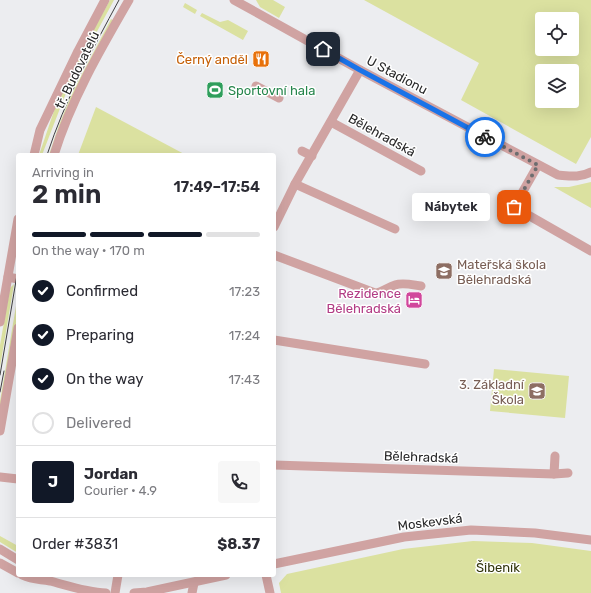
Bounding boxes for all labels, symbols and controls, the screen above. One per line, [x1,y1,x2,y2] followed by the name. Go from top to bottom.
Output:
[535,12,579,108] map controls
[535,12,579,56] button: locate
[52,29,102,111] street label: tř. Budovatelů
[306,32,340,66] pin
[312,38,334,60] icon: home
[251,49,271,69] restaurant icon: Černý anděl
[176,52,248,67] place label: Černý anděl
[364,53,430,97] street label: U Stadionu
[535,64,579,108] button: layers
[205,80,225,100] sports icon: Sportovní hala
[228,83,315,98] place label: Sportovní hala
[346,110,418,160] street label: Bělehradská
[465,117,505,157] courier
[474,126,496,148] icon: bike
[32,165,94,180] text: Arriving in
[174,178,260,196] text: 17:49–17:54
[32,179,101,210] text: 2 min
[497,190,531,224] pin
[412,193,490,221] callout: Nábytek
[503,196,525,218] icon: bag
[424,199,478,214] text: Nábytek
[32,243,145,258] text: On the way · 170 m
[457,257,546,287] place label: Mateřská škola Bělehradská
[434,261,454,281] school or university icon: Mateřská škola Bělehradská
[32,280,54,302] icon: check
[66,282,138,300] text: Confirmed
[229,284,260,299] text: 17:23
[327,286,401,316] place label: Rezidence Bělehradská
[404,290,424,310] hotel icon: Rezidence Bělehradská
[32,324,54,346] icon: check
[66,326,134,344] text: Preparing
[229,328,260,343] text: 17:24
[32,368,54,390] icon: check
[66,370,144,388] text: On the way
[229,372,260,387] text: 17:43
[459,377,525,407] place label: 3. Základní Škola
[527,381,547,401] school or university icon: 3. Základní Škola
[66,414,131,432] text: Delivered
[384,448,458,466] street label: Bělehradská
[218,461,260,503] button: phone
[84,465,138,483] text: Jordan
[48,473,58,491] text: J
[84,483,157,498] text: Courier · 4.9
[397,511,463,533] street label: Moskevská
[32,535,118,553] text: Order #3831
[217,535,260,553] text: $8.37
[476,560,520,575] park label: Šibeník

